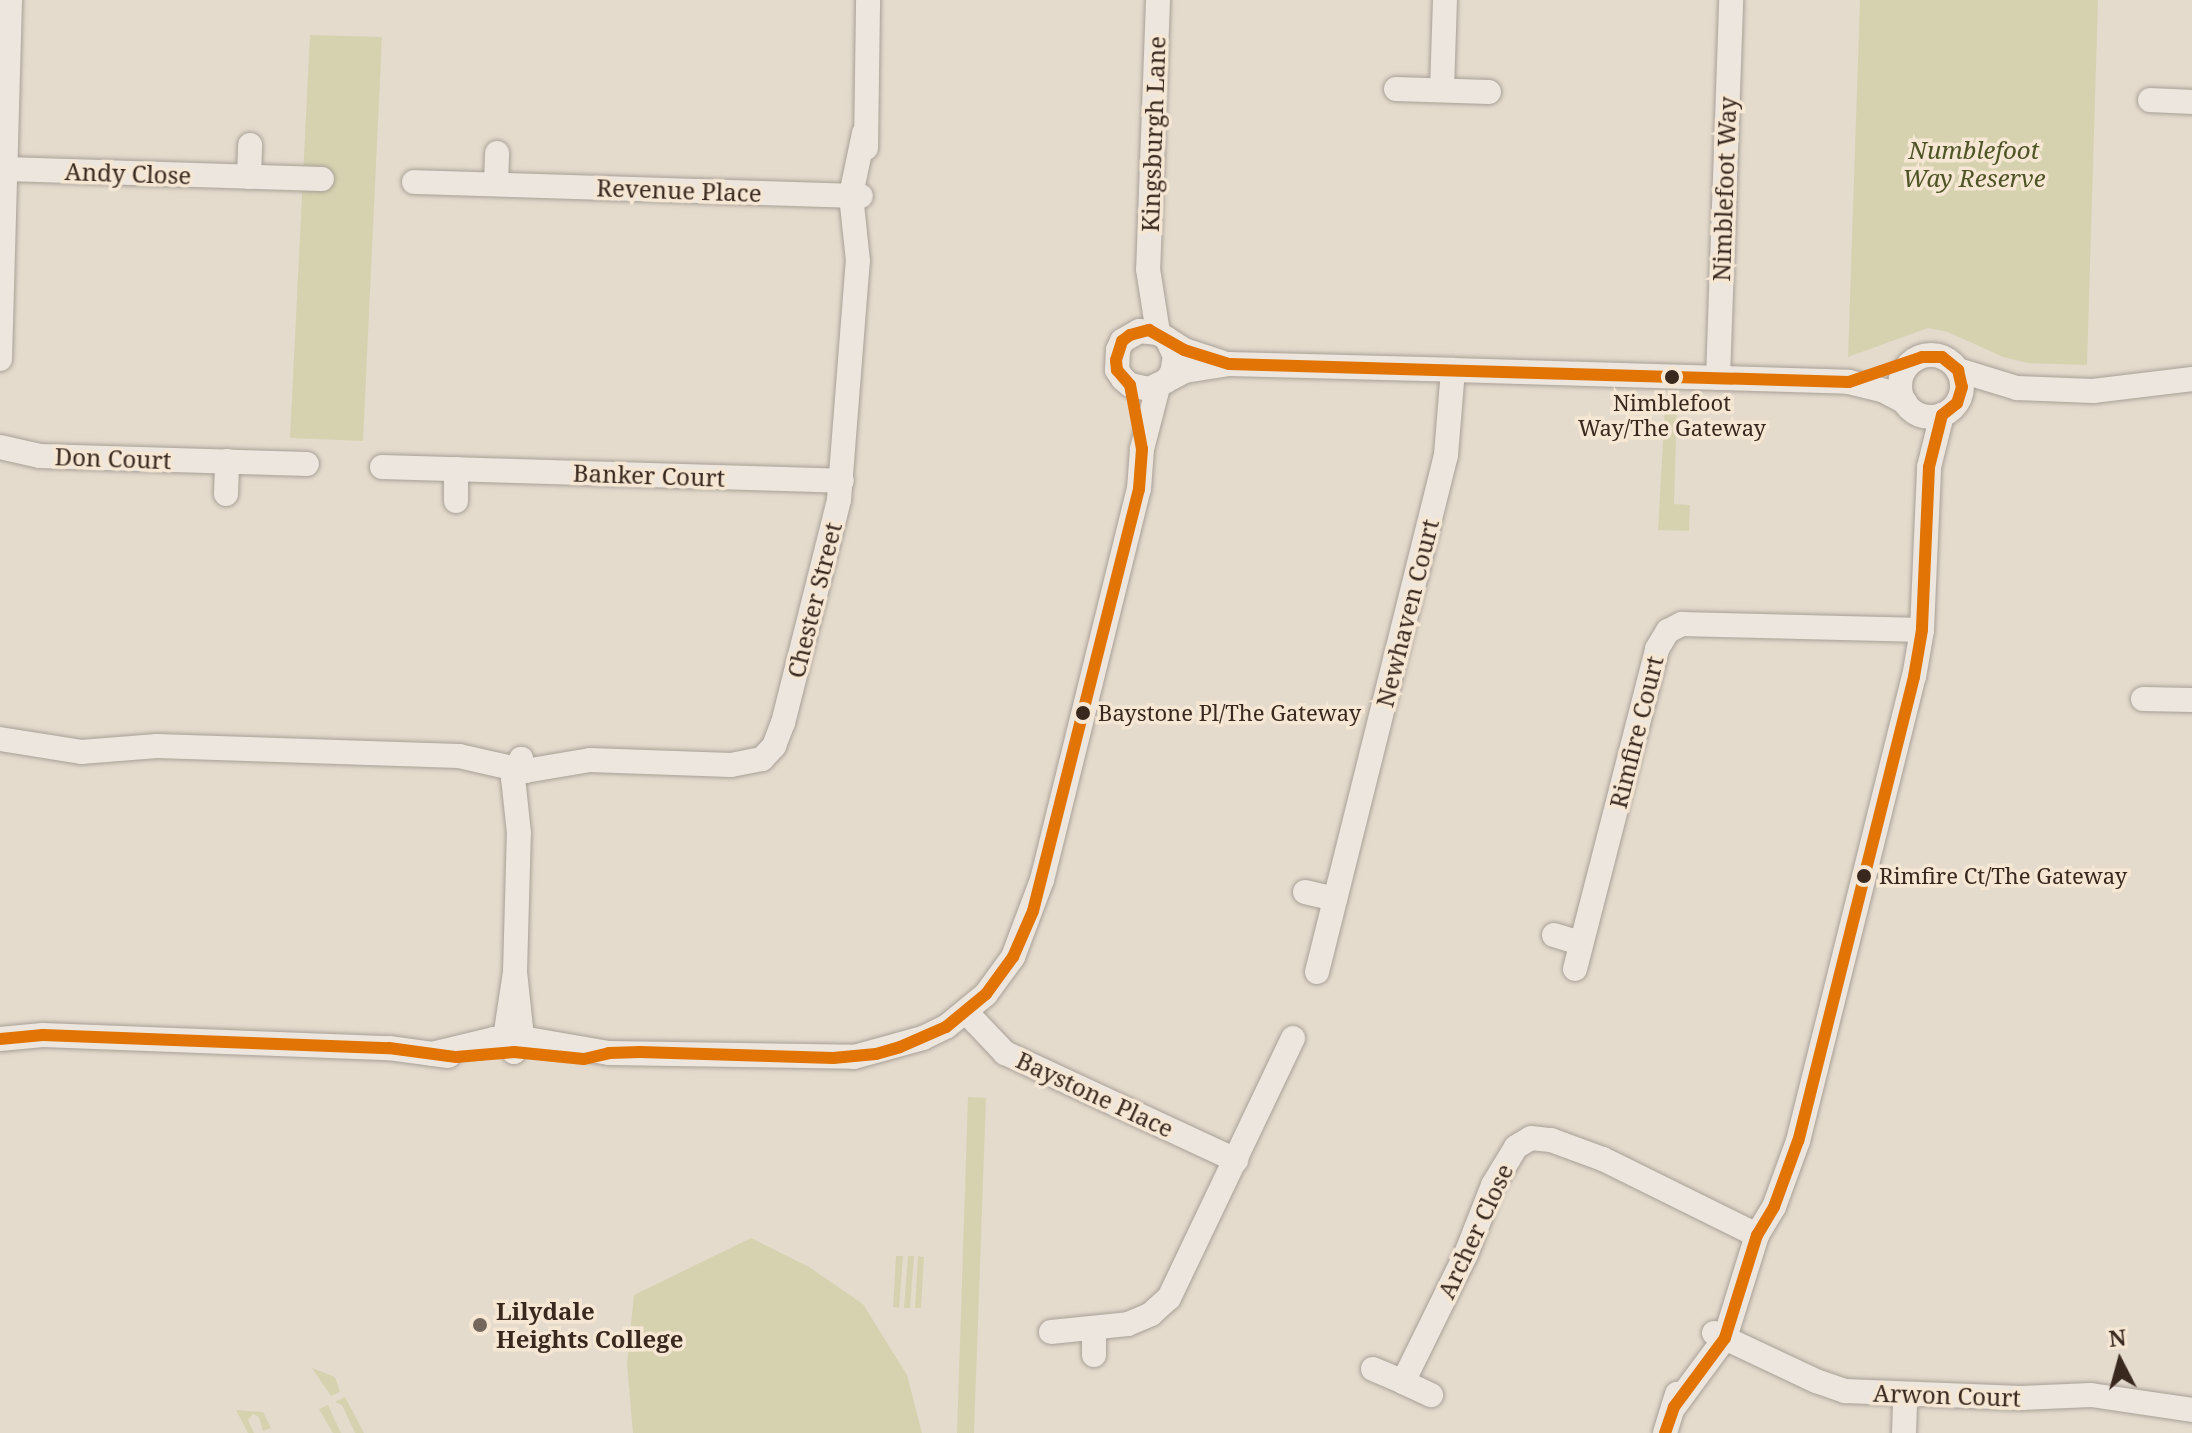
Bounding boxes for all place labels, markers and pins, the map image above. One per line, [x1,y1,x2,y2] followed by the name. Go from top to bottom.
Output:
[1664,369,1680,385] marker: Nimblefoot Way/The Gateway
[1578,389,1766,440] place label: Nimblefoot Way/The Gateway
[1098,700,1361,726] place label: Baystone Pl/The Gateway
[1075,705,1091,721] marker: Baystone Pl/The Gateway
[1879,863,2127,889] place label: Rimfire Ct/The Gateway
[1856,868,1872,884] marker: Rimfire Ct/The Gateway
[496,1297,683,1353] place label: Lilydale Heights College
[471,1316,489,1334] marker: Lilydale Heights College

